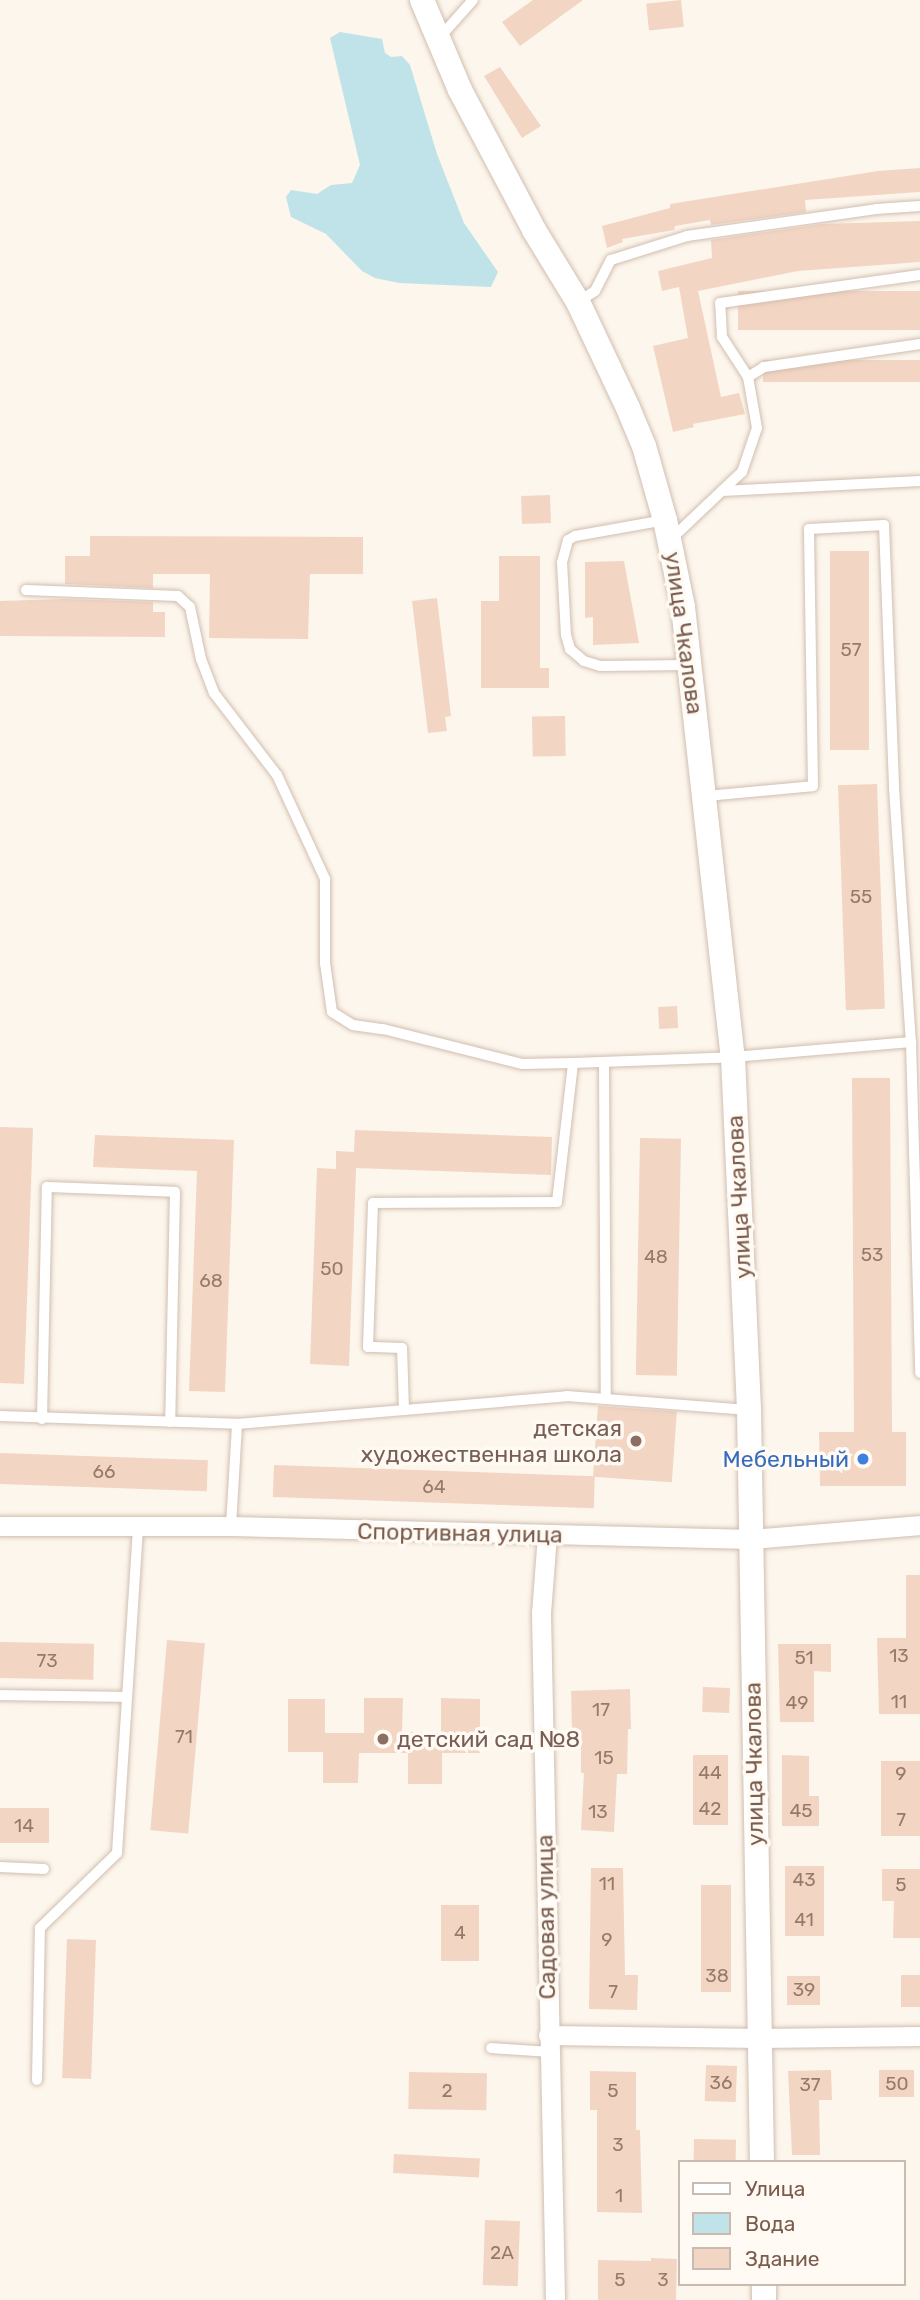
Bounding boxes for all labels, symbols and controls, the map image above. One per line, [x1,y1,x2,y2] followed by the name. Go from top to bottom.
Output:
[659,550,709,716] street label: улица Чкалова
[840,639,862,661] house number: 57
[850,886,872,908] house number: 55
[721,1114,757,1280] street label: улица Чкалова
[861,1244,883,1266] house number: 53
[644,1246,668,1268] house number: 48
[320,1258,344,1280] house number: 50
[199,1270,223,1292] house number: 68
[361,1414,622,1468] place label: детская художественная школа
[628,1433,644,1449] marker: детская художественная школа
[723,1445,849,1473] place label: Мебельный
[855,1451,871,1467] marker: Мебельный
[93,1461,115,1483] house number: 66
[422,1476,446,1498] house number: 64
[357,1517,563,1549] street label: Спортивная улица
[889,1645,909,1667] house number: 13
[794,1647,814,1669] house number: 51
[36,1650,58,1672] house number: 73
[739,1682,769,1846] street label: улица Чкалова
[891,1691,907,1713] house number: 11
[786,1692,808,1714] house number: 49
[592,1699,610,1721] house number: 17
[397,1725,580,1753] place label: детский сад №8
[175,1726,193,1748] house number: 71
[375,1731,391,1747] marker: детский сад №8
[594,1747,614,1769] house number: 15
[698,1762,722,1784] house number: 44
[895,1763,907,1785] house number: 9
[699,1798,721,1820] house number: 42
[789,1800,813,1822] house number: 45
[588,1801,608,1823] house number: 13
[896,1809,906,1831] house number: 7
[14,1815,34,1837] house number: 14
[531,1834,561,2000] street label: Садовая улица
[792,1869,816,1891] house number: 43
[599,1873,615,1895] house number: 11
[895,1874,907,1896] house number: 5
[794,1909,814,1931] house number: 41
[454,1922,466,1944] house number: 4
[601,1929,613,1951] house number: 9
[705,1965,729,1987] house number: 38
[793,1979,815,2001] house number: 39
[608,1981,618,2003] house number: 7
[710,2072,732,2094] house number: 36
[885,2073,909,2095] house number: 50
[799,2074,821,2096] house number: 37
[441,2080,453,2102] house number: 2
[607,2080,619,2102] house number: 5
[612,2134,624,2156] house number: 3
[678,2160,906,2286] legend
[745,2176,805,2201] text: Улица
[615,2185,623,2207] house number: 1
[745,2211,795,2236] text: Вода
[490,2242,514,2264] house number: 2А
[745,2246,820,2271] text: Здание
[614,2269,626,2291] house number: 5
[657,2269,669,2291] house number: 3

